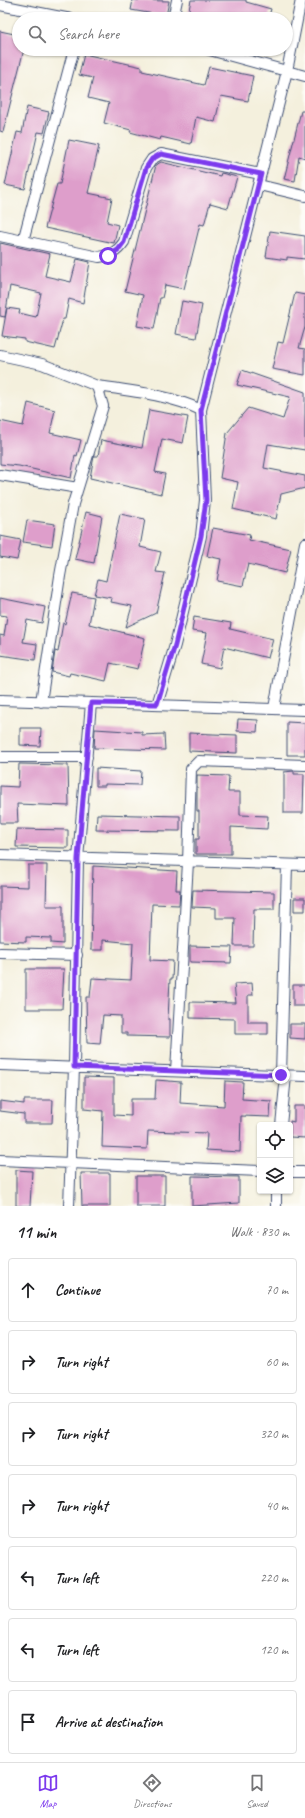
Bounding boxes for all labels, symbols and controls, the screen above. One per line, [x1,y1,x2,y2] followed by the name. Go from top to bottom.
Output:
[12,12,293,56] search box
[26,23,48,45] icon: search
[58,25,119,44] text: Search here
[99,247,117,265] route start
[272,1066,290,1084] route end
[257,1122,293,1194] map controls
[257,1122,293,1158] button: locate
[257,1158,293,1194] button: layers
[16,1222,56,1243] text: 11 min
[230,1224,289,1240] text: Walk · 830 m
[17,1279,39,1301] icon: ahead
[55,1281,100,1300] text: Continue
[266,1282,288,1298] text: 70 m
[17,1351,39,1373] icon: right
[55,1353,108,1372] text: Turn right
[266,1354,288,1370] text: 60 m
[17,1423,39,1445] icon: right
[55,1425,108,1444] text: Turn right
[260,1426,288,1442] text: 320 m
[17,1495,39,1517] icon: right
[55,1497,108,1516] text: Turn right
[266,1498,288,1514] text: 40 m
[17,1567,39,1589] icon: left
[55,1569,98,1588] text: Turn left
[260,1570,288,1586] text: 220 m
[17,1639,39,1661] icon: left
[55,1641,98,1660] text: Turn left
[260,1642,288,1658] text: 120 m
[17,1711,39,1733] icon: arrive
[55,1713,162,1732] text: Arrive at destination
[37,1772,59,1810] tab: Map
[133,1772,172,1810] tab: Directions
[246,1772,268,1810] tab: Saved

